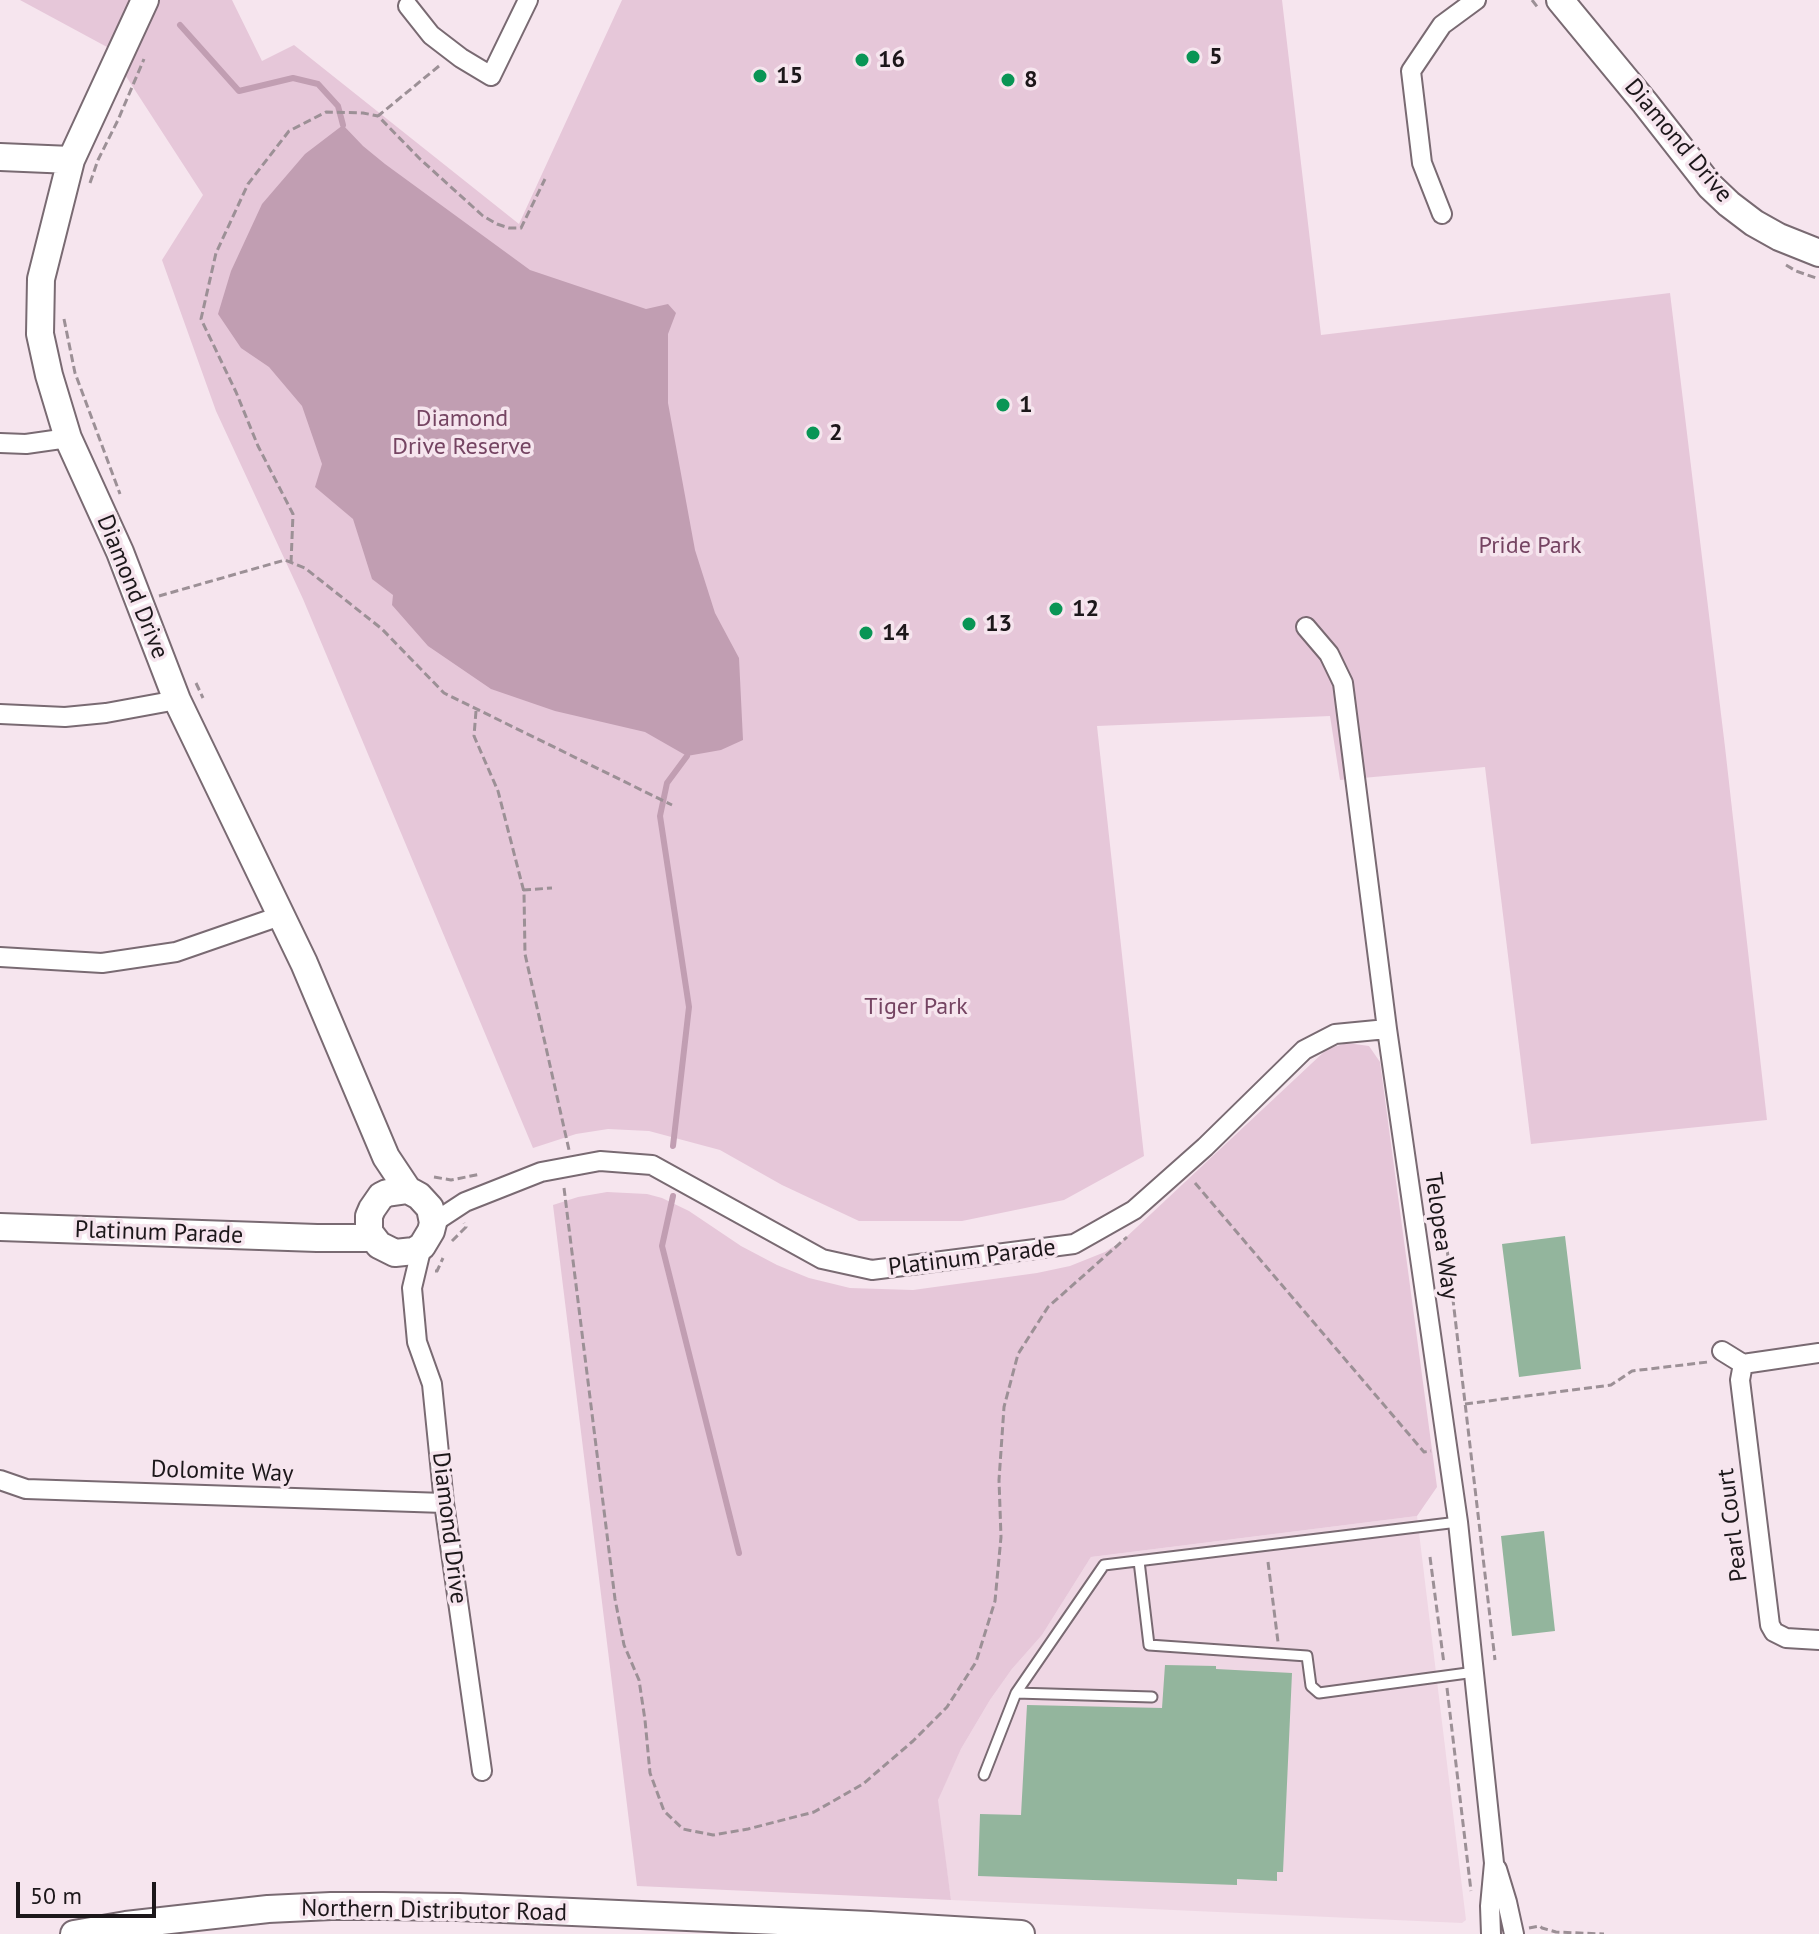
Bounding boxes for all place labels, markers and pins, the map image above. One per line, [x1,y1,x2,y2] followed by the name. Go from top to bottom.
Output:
[1209,43,1223,71] place label: 5
[878,46,905,74] place label: 16
[1184,48,1202,66] marker: 5
[853,51,871,69] marker: 16
[776,62,803,90] place label: 15
[1024,66,1038,94] place label: 8
[751,67,769,85] marker: 15
[999,71,1017,89] marker: 8
[1019,391,1033,419] place label: 1
[994,396,1012,414] marker: 1
[829,419,843,447] place label: 2
[804,424,822,442] marker: 2
[1072,595,1099,623] place label: 12
[1047,600,1065,618] marker: 12
[985,610,1012,638] place label: 13
[960,615,978,633] marker: 13
[882,619,909,647] place label: 14
[857,624,875,642] marker: 14

